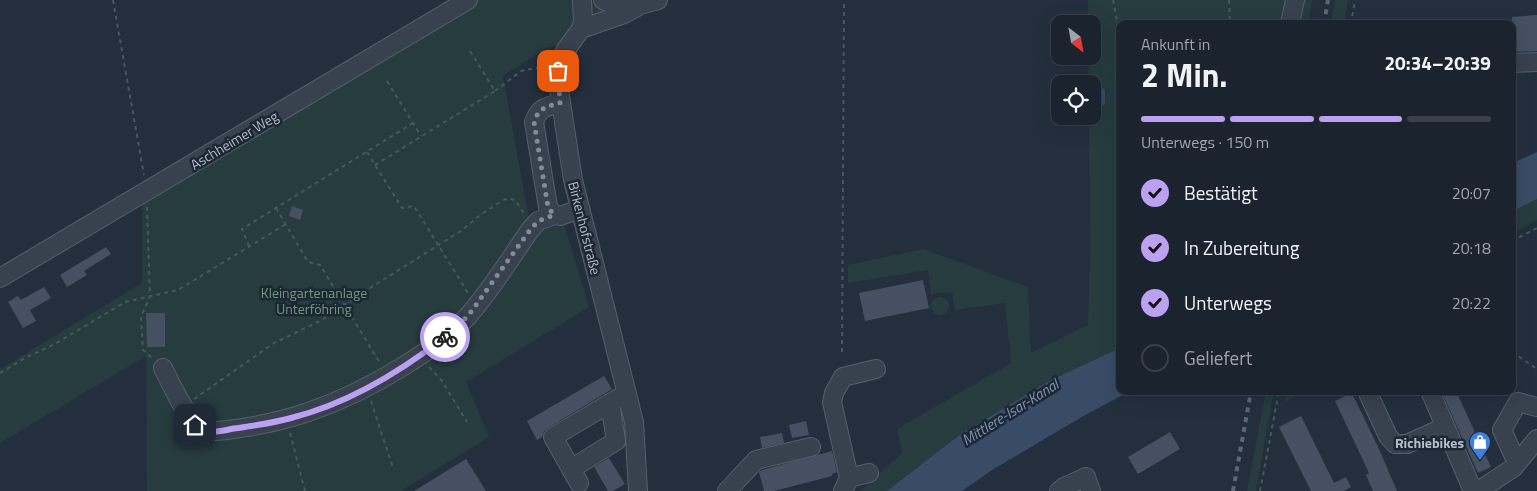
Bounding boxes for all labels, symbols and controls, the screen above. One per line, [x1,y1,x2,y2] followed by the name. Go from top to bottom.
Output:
[1051,15,1101,65] north arrow
[1051,15,1101,125] map controls
[1141,32,1210,56] text: Ankunft in
[1384,48,1491,77] text: 20:34–20:39
[537,50,579,92] pin
[1141,51,1228,99] text: 2 Min.
[544,57,572,85] icon: bag
[1051,75,1101,125] button: locate
[186,105,282,175] street label: Aschheimer Weg
[1141,130,1269,154] text: Unterwegs · 150 m
[1184,178,1258,207] text: Bestätigt
[563,179,607,277] street label: Birkenhofstraße
[1141,179,1169,207] icon: check
[1452,181,1491,205] text: 20:07
[1184,233,1300,262] text: In Zubereitung
[1141,234,1169,262] icon: check
[1452,236,1491,260] text: 20:18
[261,282,367,319] park label: Kleingartenanlage Unterföhring
[1184,288,1272,317] text: Unterwegs
[1141,289,1169,317] icon: check
[1452,291,1491,315] text: 20:22
[420,312,470,362] courier
[431,323,459,351] icon: bike
[1184,343,1252,372] text: Geliefert
[957,372,1064,451] water label: Mittlere-Isar-Kanal
[174,404,216,446] pin
[181,411,209,439] icon: home
[1468,430,1492,461] shop icon: Richiebikes
[1395,432,1464,453] place label: Richiebikes

